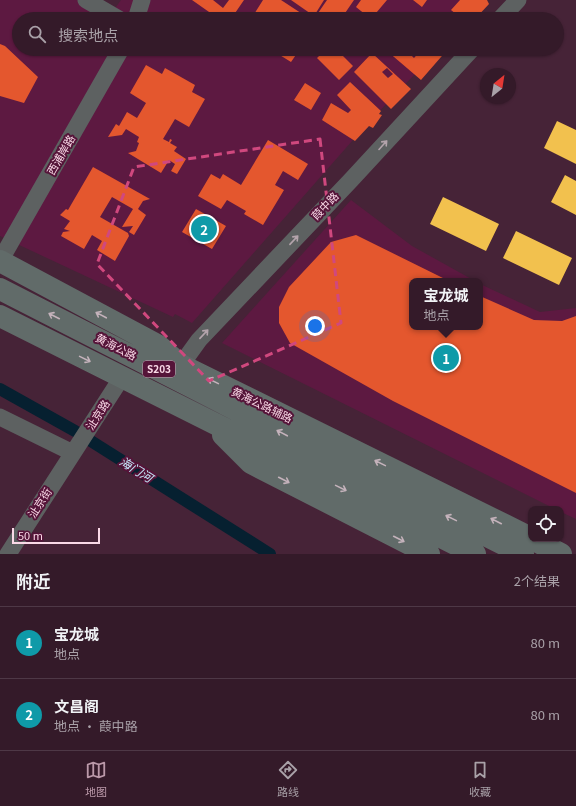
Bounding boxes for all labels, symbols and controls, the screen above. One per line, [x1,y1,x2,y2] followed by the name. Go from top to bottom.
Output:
[12,12,564,56] search box
[26,23,48,45] icon: search
[58,24,118,45] text: 搜索地点
[480,68,516,104] north arrow
[42,131,78,178] street label: 西浦岸路
[378,140,388,150] one-way arrow
[307,188,341,223] street label: 葭中路
[191,214,217,244] pin: 2
[289,235,299,245] one-way arrow
[409,278,483,330] popup
[423,284,469,305] text: 宝龙城
[423,305,450,324] text: 地点
[96,311,108,319] one-way arrow
[49,312,61,319] one-way arrow
[305,316,325,336] your location
[93,329,140,363] street label: 黄海公路
[200,329,209,339] one-way arrow
[433,343,459,373] pin: 1
[79,355,91,363] one-way arrow
[143,361,175,377] road number: S203
[207,377,219,384] one-way arrow
[229,382,296,426] street label: 黄海公路辅路
[81,396,113,433] street label: 沚京路
[276,429,288,437] one-way arrow
[117,452,158,487] water label: 海门河
[374,459,386,466] one-way arrow
[277,477,289,484] one-way arrow
[23,484,55,521] street label: 沚京街
[335,485,347,492] one-way arrow
[528,506,564,542] map controls
[528,506,564,542] button: locate
[445,514,457,521] one-way arrow
[491,516,503,524] one-way arrow
[12,526,100,545] scale bar
[18,527,43,543] text: 50 m
[393,536,405,543] one-way arrow
[16,568,50,593] text: 附近
[514,571,560,590] text: 2个结果
[54,623,99,644] text: 宝龙城
[25,633,33,652] text: 1
[531,633,560,652] text: 80 m
[54,644,80,663] text: 地点
[54,695,99,716] text: 文昌阁
[25,705,33,724] text: 2
[531,705,560,724] text: 80 m
[54,716,138,735] text: 地点 · 葭中路
[85,759,107,799] tab: 地图
[277,759,299,799] tab: 路线
[469,759,491,799] tab: 收藏

